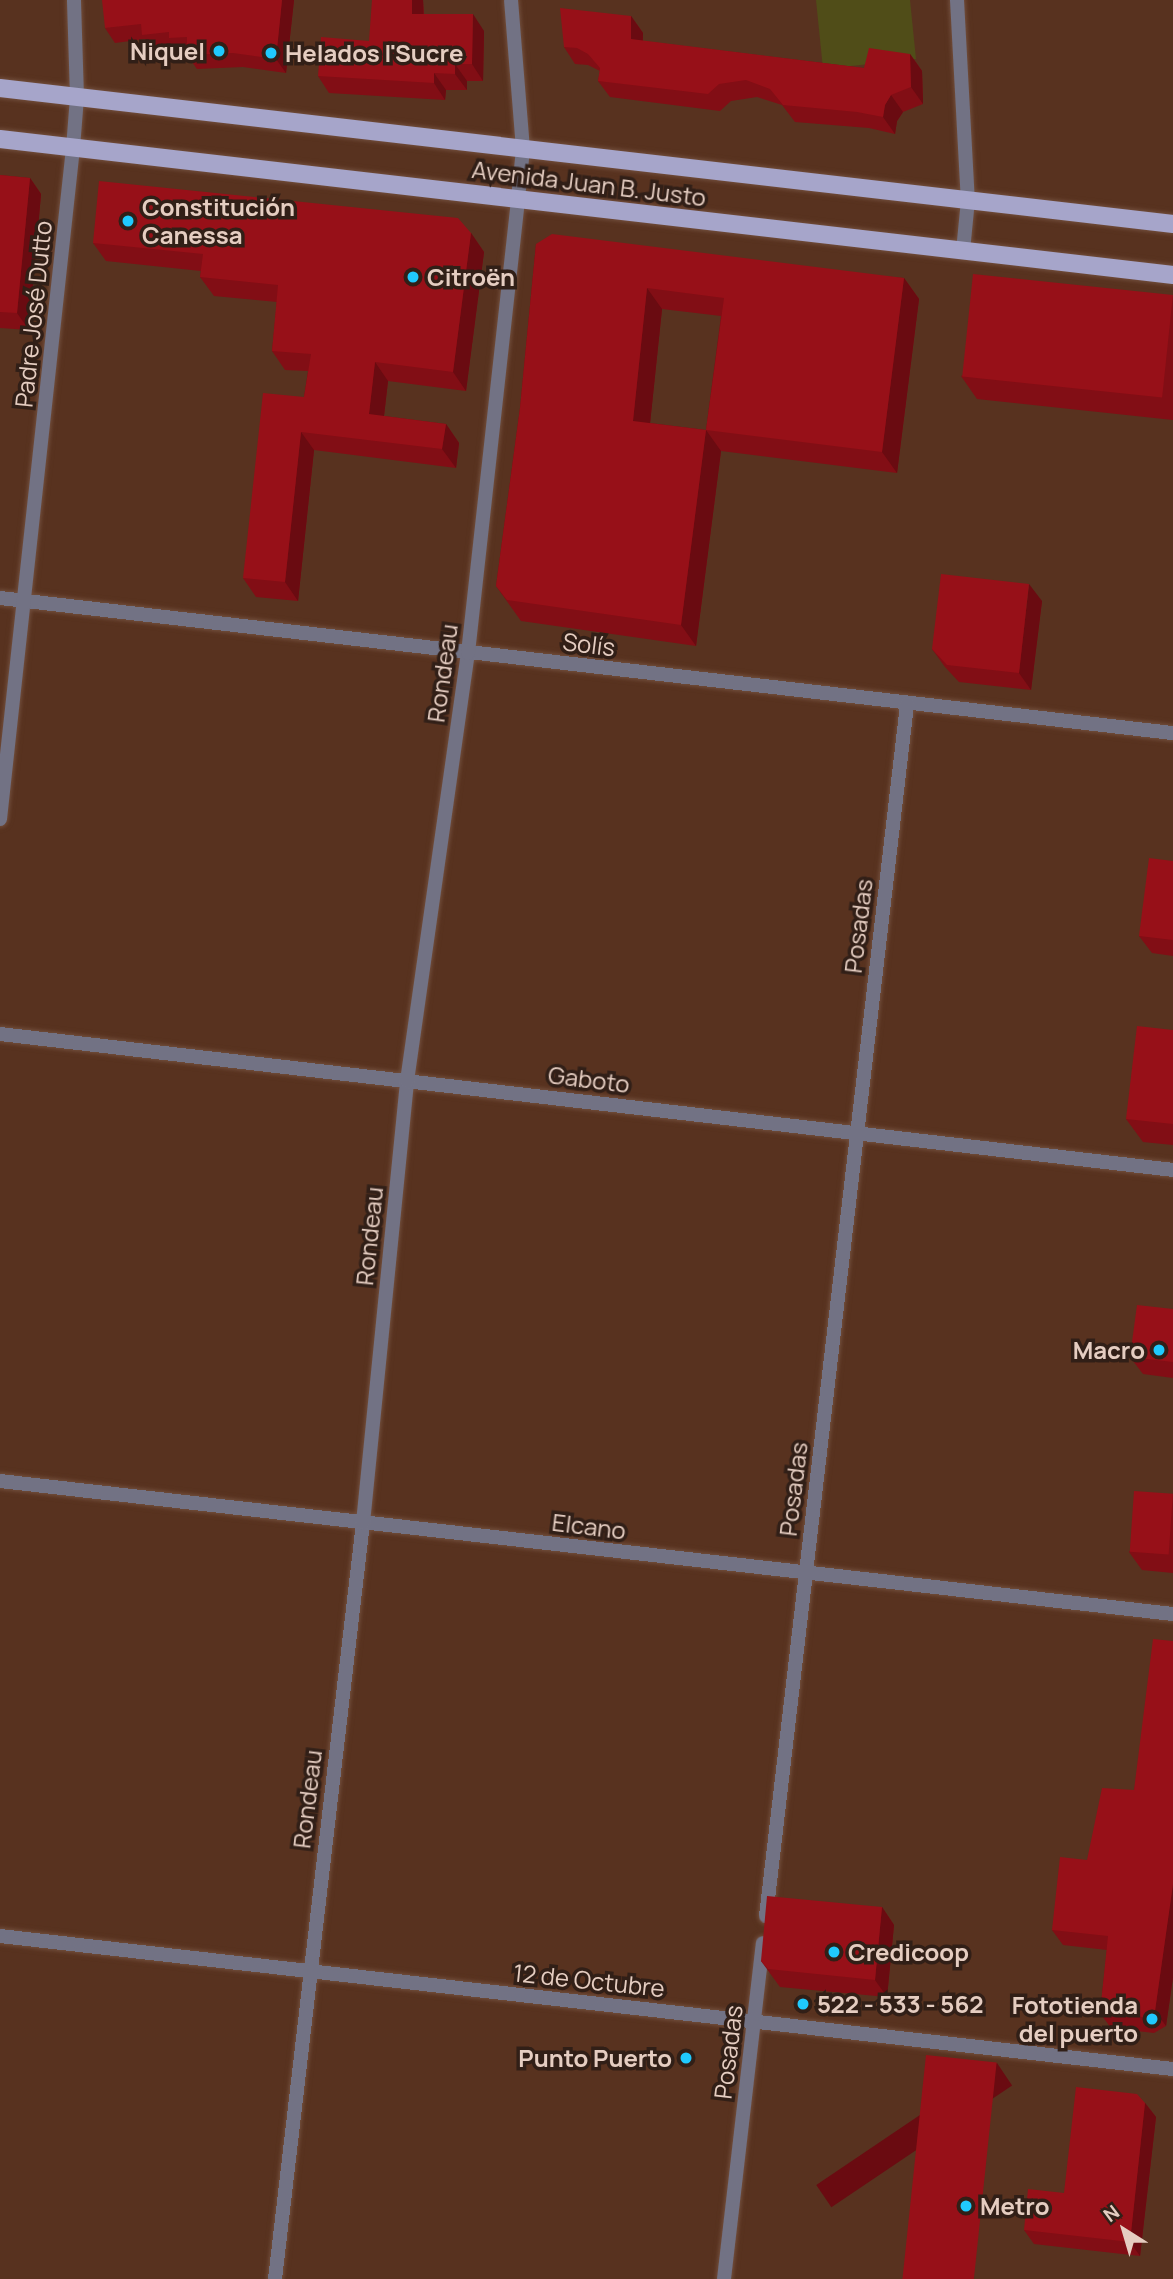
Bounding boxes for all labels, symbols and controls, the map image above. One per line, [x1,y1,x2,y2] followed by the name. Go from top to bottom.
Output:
[130,37,205,65] place label: Niquel
[285,39,463,67] place label: Helados l'Sucre
[211,43,227,59] marker: Niquel
[263,45,279,61] marker: Helados l'Sucre
[470,154,708,212] street label: Avenida Juan B. Justo
[142,193,295,249] place label: Constitución Canessa
[120,213,136,229] marker: Constitución Canessa
[9,219,57,409] street label: Padre José Dutto
[427,263,515,291] place label: Citroën
[405,269,421,285] marker: Citroën
[421,622,463,724] street label: Rondeau
[561,626,617,662] street label: Solís
[838,877,878,975] street label: Posadas
[547,1060,631,1098] street label: Gaboto
[349,1185,389,1287] street label: Rondeau
[1073,1336,1145,1364] place label: Macro
[1151,1342,1167,1358] marker: Macro
[773,1440,813,1538] street label: Posadas
[550,1507,628,1545] street label: Elcano
[287,1748,327,1850] street label: Rondeau
[848,1938,969,1966] place label: Credicoop
[826,1944,842,1960] marker: Credicoop
[512,1958,666,2002] street label: 12 de Octubre
[817,1990,984,2018] place label: 522 - 533 - 562
[1012,1991,1138,2047] place label: Fototienda del puerto
[795,1996,811,2012] marker: 522 - 533 - 562
[708,2003,748,2101] street label: Posadas
[1144,2011,1160,2027] marker: Fototienda del puerto
[518,2044,672,2072] place label: Punto Puerto
[678,2050,694,2066] marker: Punto Puerto
[980,2192,1050,2220] place label: Metro
[1089,2195,1159,2265] north arrow
[958,2198,974,2214] marker: Metro
[1098,2199,1125,2228] text: N

